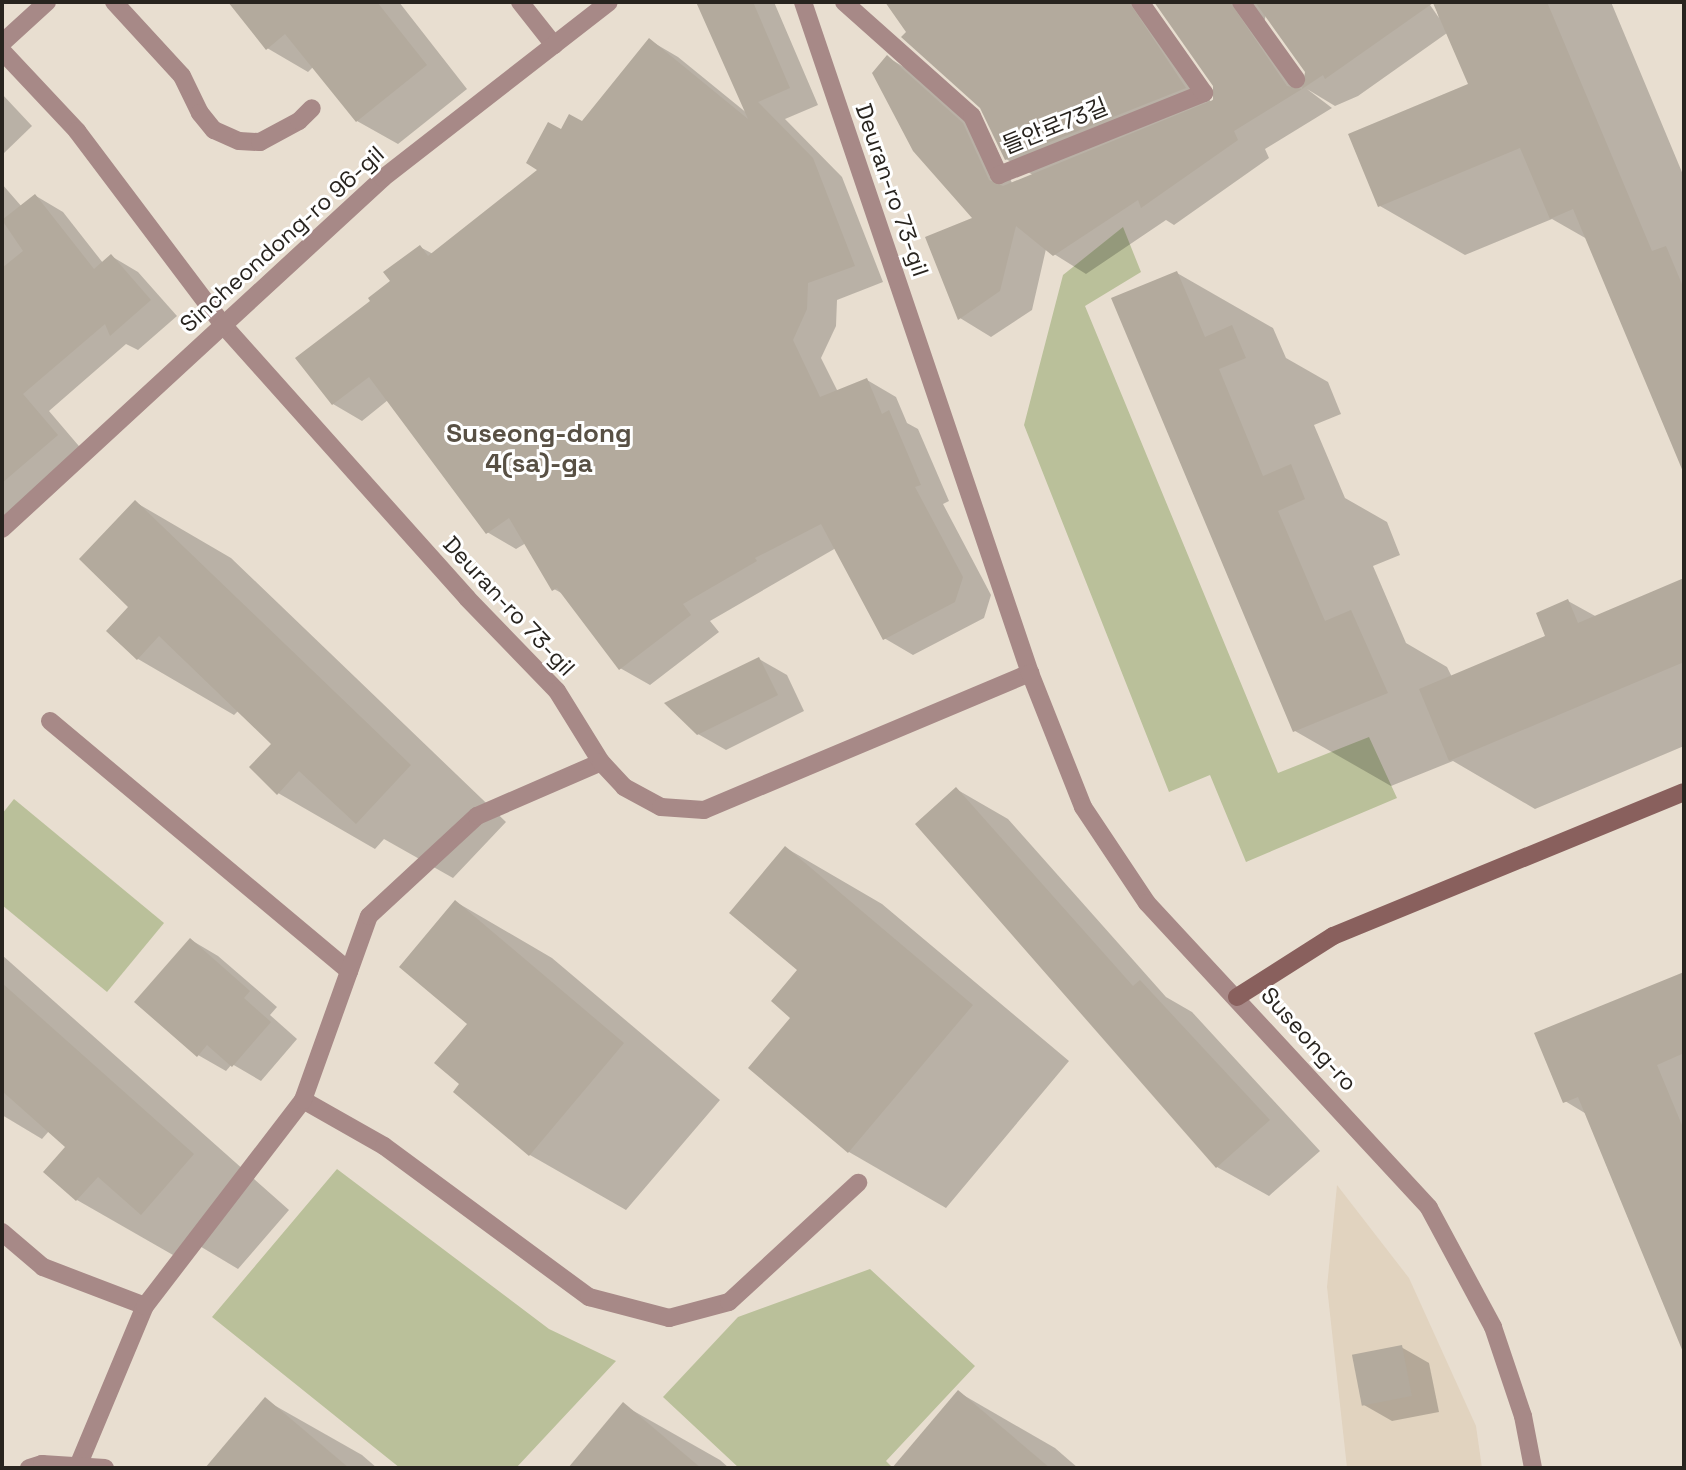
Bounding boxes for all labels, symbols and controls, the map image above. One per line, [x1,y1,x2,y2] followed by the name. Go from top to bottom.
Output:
[998,92,1112,160] street label: 들안로73길
[850,100,934,280] street label: Deuran-ro 73-gil
[174,140,390,338] street label: Sincheondong-ro 96-gil
[446,418,632,480] district label: Suseong-dong 4(sa)-ga
[437,530,581,682] street label: Deuran-ro 73-gil
[1255,981,1363,1097] street label: Suseong-ro

